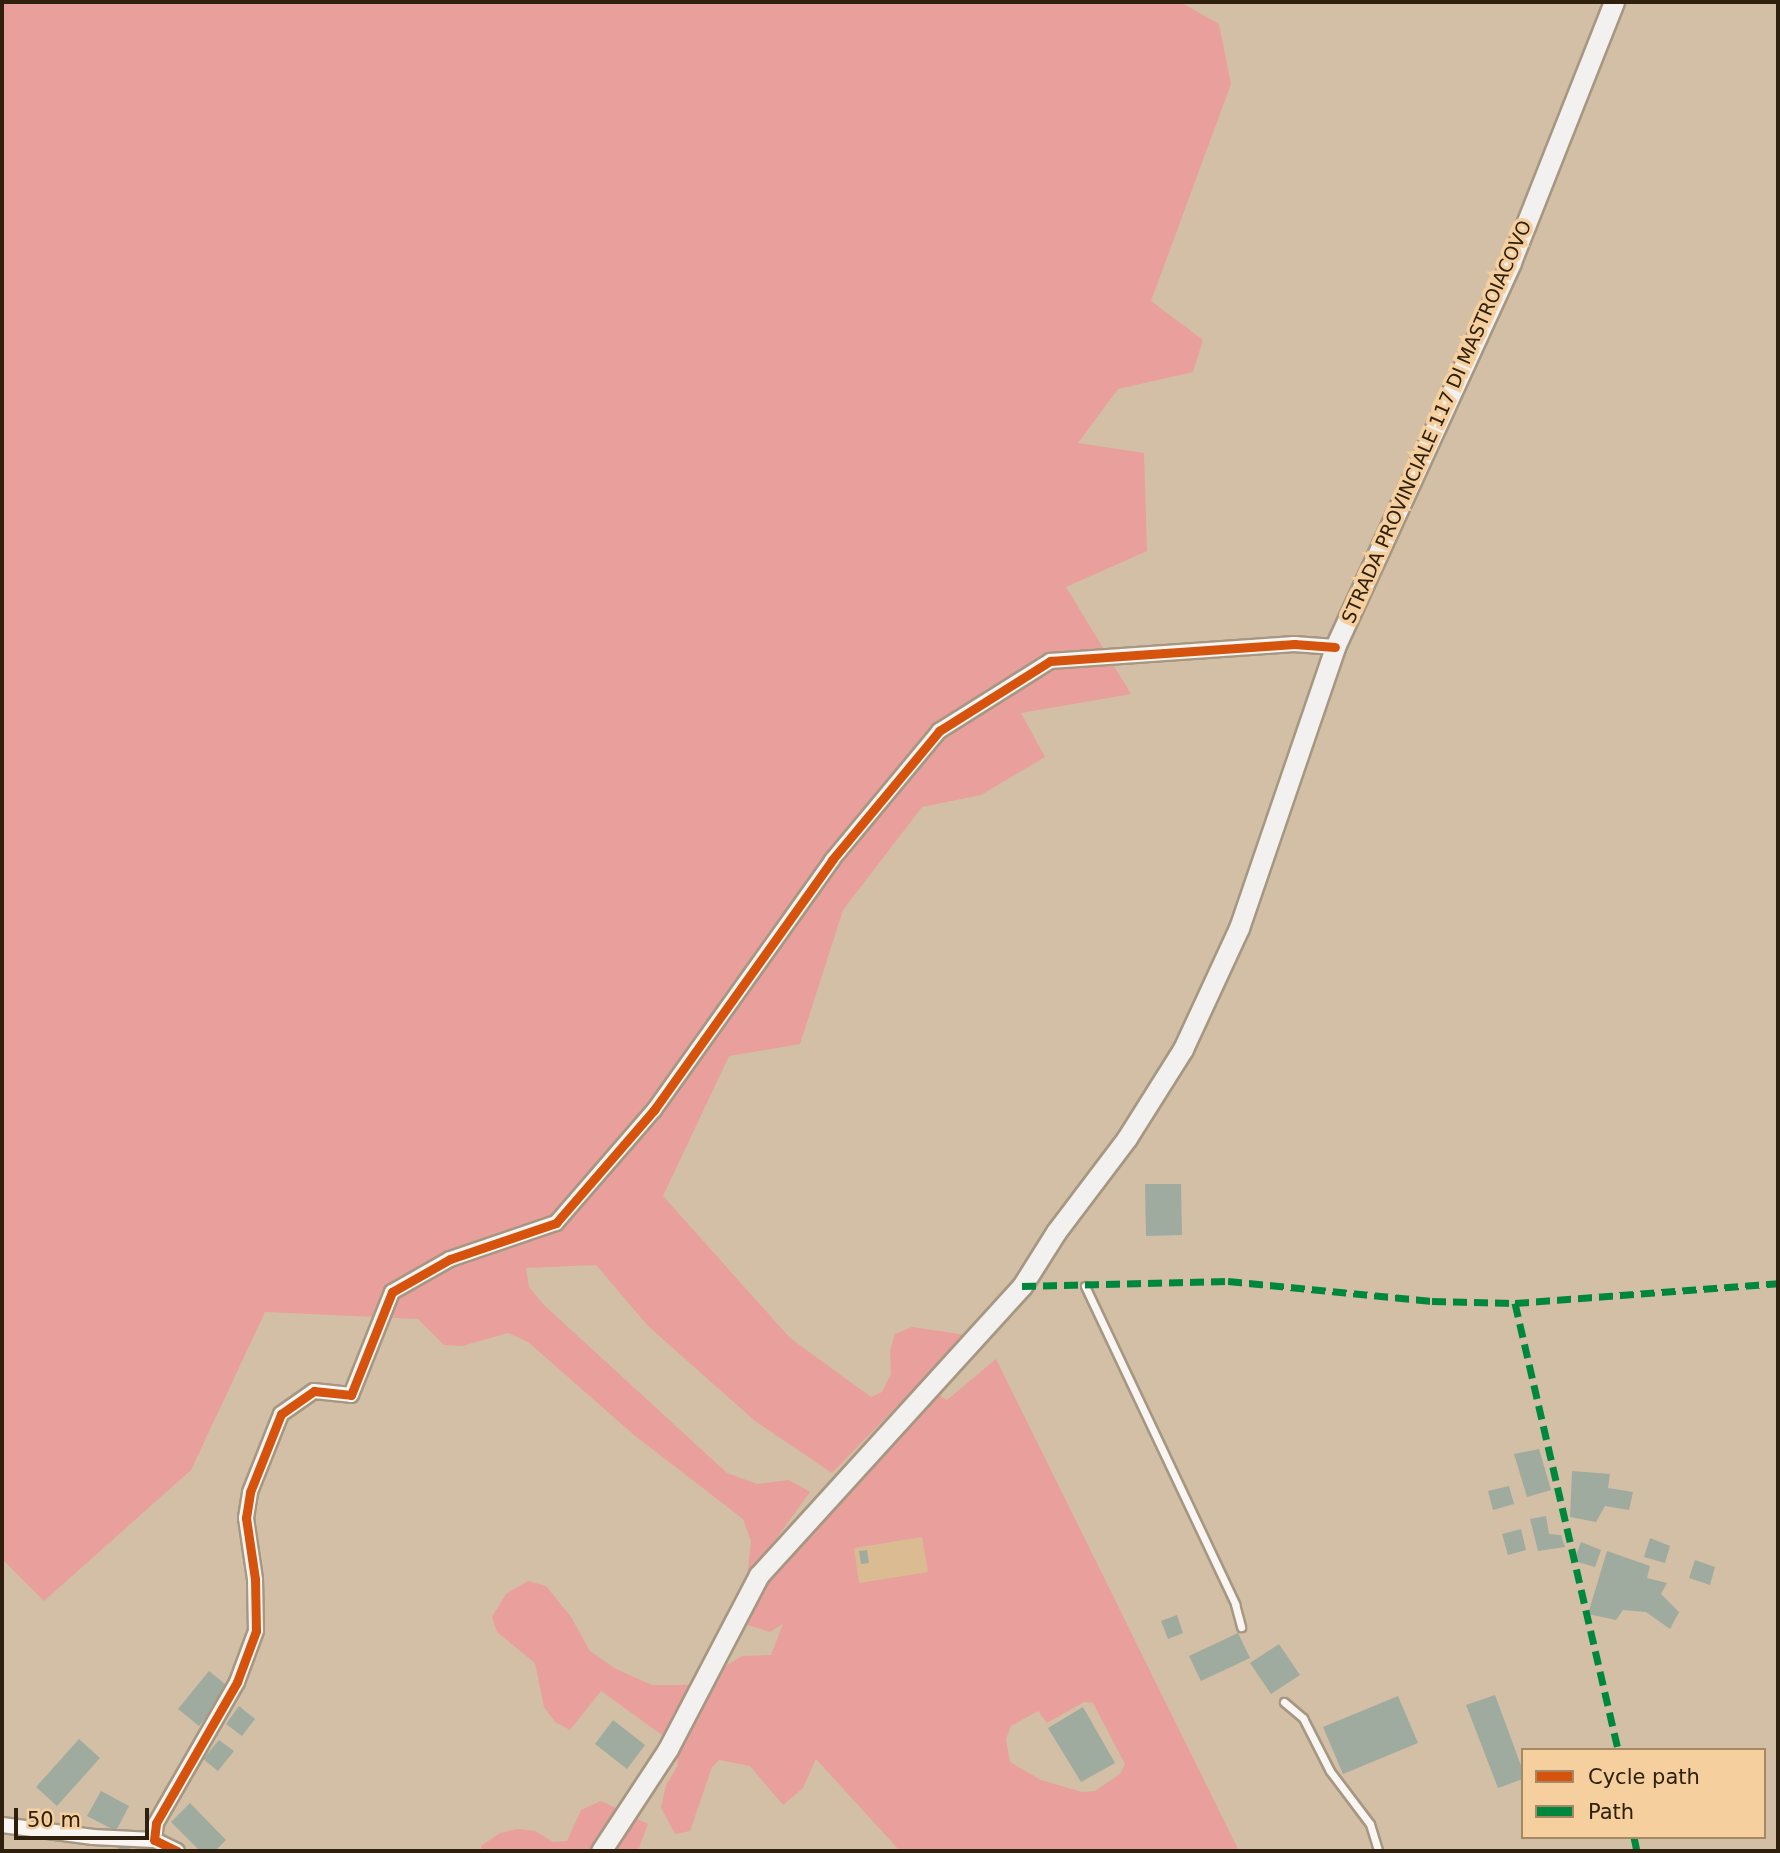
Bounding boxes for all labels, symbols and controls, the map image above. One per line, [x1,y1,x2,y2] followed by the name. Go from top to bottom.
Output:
[1337,217,1537,627] street label: STRADA PROVINCIALE 117 DI MASTROIACOVO
[1521,1748,1766,1839] legend
[1588,1765,1700,1789] text: Cycle path
[18,1794,152,1838] scale bar
[1588,1800,1634,1824] text: Path
[27,1808,81,1832] text: 50 m

